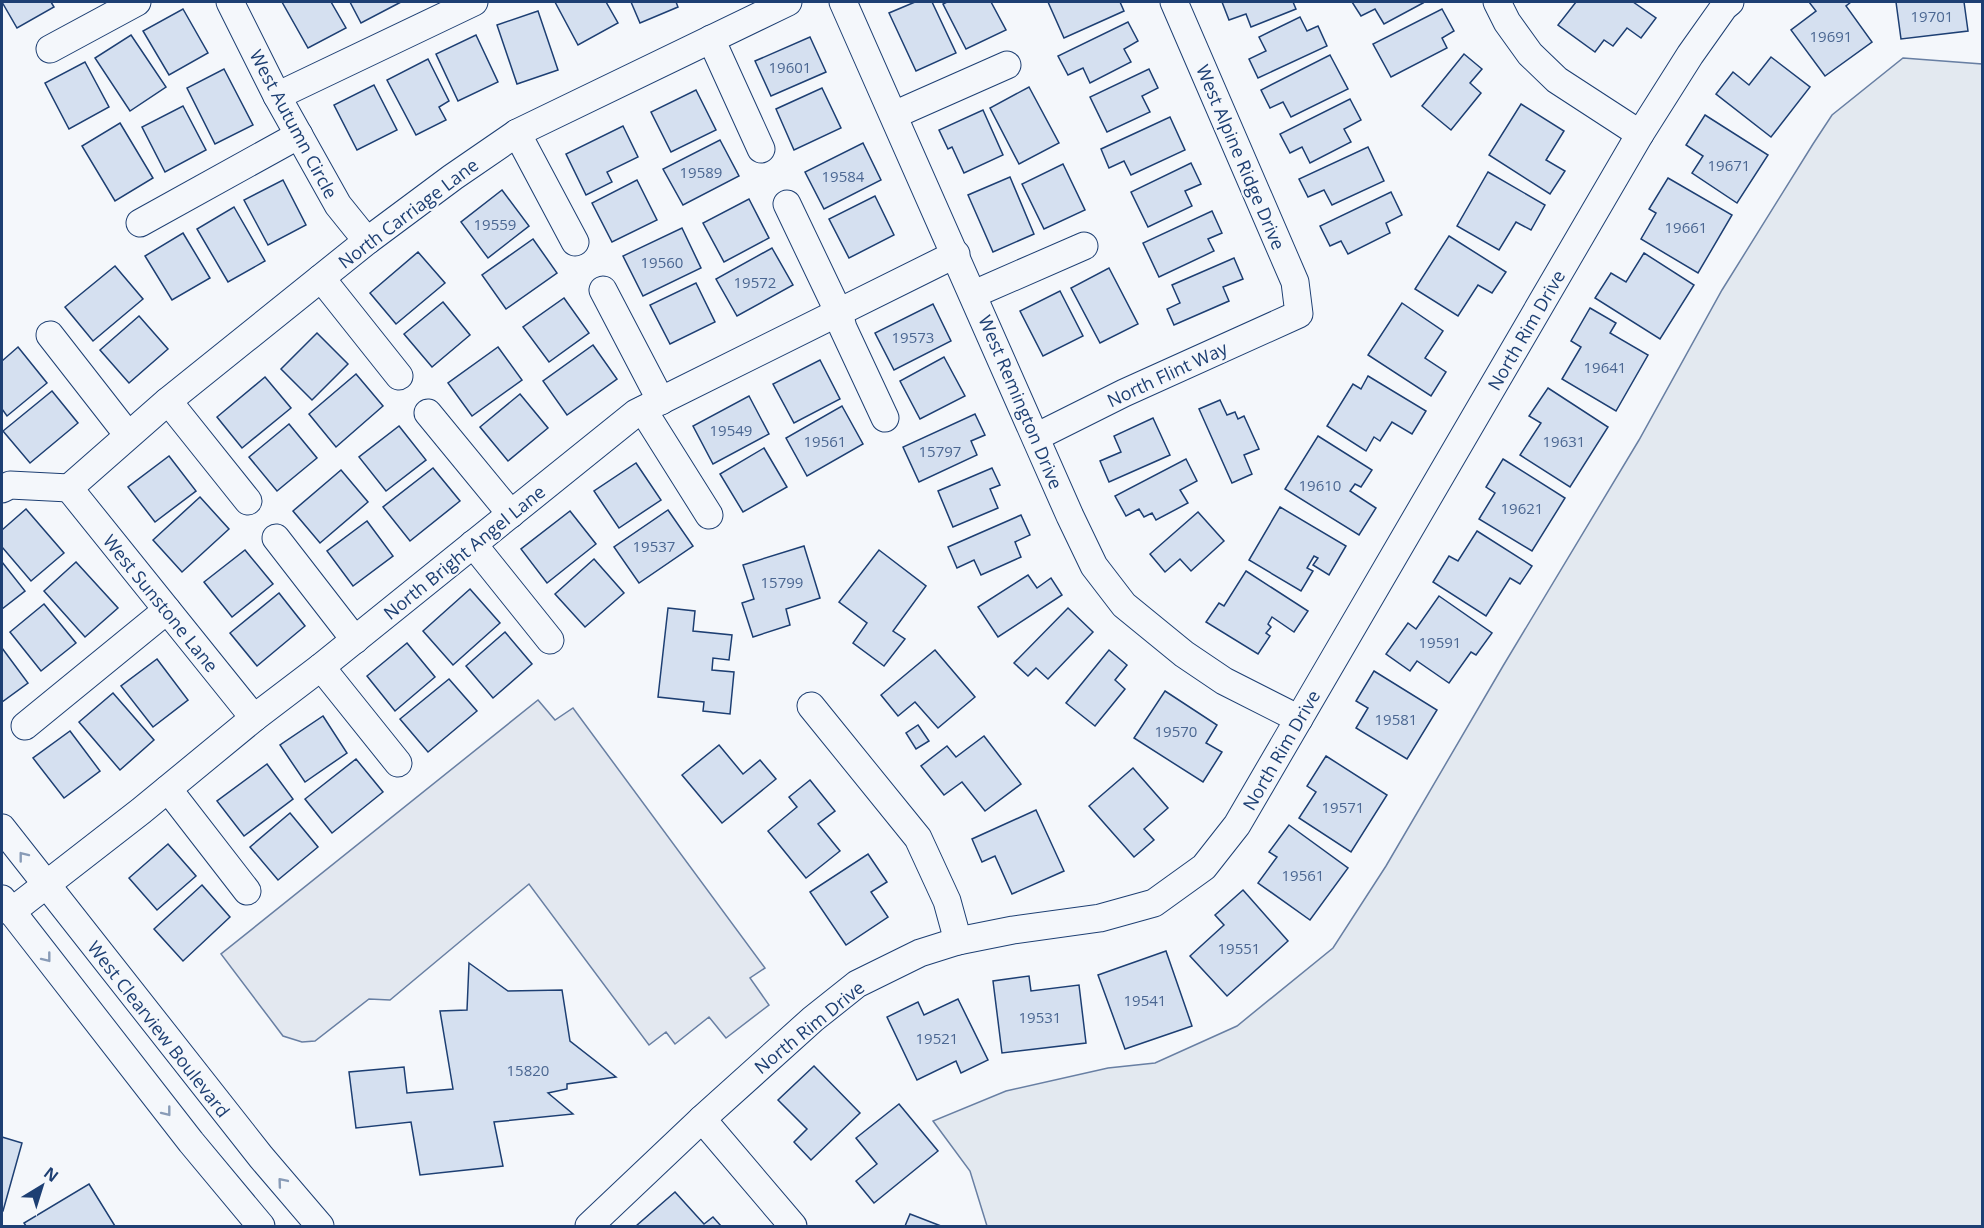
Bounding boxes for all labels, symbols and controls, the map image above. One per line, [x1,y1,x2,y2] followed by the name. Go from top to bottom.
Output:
[1911,6,1953,26] house number: 19701
[1810,26,1852,46] house number: 19691
[245,45,343,203] street label: West Autumn Circle
[769,57,811,77] house number: 19601
[1191,61,1291,253] street label: West Alpine Ridge Drive
[333,152,483,274] street label: North Carriage Lane
[1708,155,1750,175] house number: 19671
[680,162,722,182] house number: 19589
[822,166,865,186] house number: 19584
[474,214,516,234] house number: 19559
[1665,217,1707,237] house number: 19661
[641,252,683,272] house number: 19560
[1482,266,1570,394] street label: North Rim Drive
[734,272,776,292] house number: 19572
[973,311,1069,493] street label: West Remington Drive
[892,327,934,347] house number: 19573
[1103,335,1232,412] street label: North Flint Way
[1584,357,1626,377] house number: 19641
[710,420,752,440] house number: 19549
[804,431,846,451] house number: 19561
[1543,431,1585,451] house number: 19631
[919,441,961,461] house number: 15797
[1299,475,1341,495] house number: 19610
[378,479,550,625] street label: North Bright Angel Lane
[1501,498,1543,518] house number: 19621
[98,529,224,677] street label: West Sunstone Lane
[633,536,675,556] house number: 19537
[761,572,803,592] house number: 15799
[1419,632,1461,652] house number: 19591
[1237,686,1325,814] street label: North Rim Drive
[1375,709,1417,729] house number: 19581
[1155,721,1197,741] house number: 19570
[1322,797,1364,817] house number: 19571
[20,852,31,863] one-way arrow
[1282,865,1324,885] house number: 19561
[83,936,235,1122] street label: West Clearview Boulevard
[1218,938,1260,958] house number: 19551
[40,951,51,962] one-way arrow
[749,975,869,1079] street label: North Rim Drive
[1124,990,1166,1010] house number: 19541
[1019,1007,1061,1027] house number: 19531
[916,1028,958,1048] house number: 19521
[507,1060,549,1080] house number: 15820
[160,1105,171,1116] one-way arrow
[12,1156,72,1216] north arrow
[39,1162,63,1187] text: N
[279,1178,290,1189] one-way arrow

